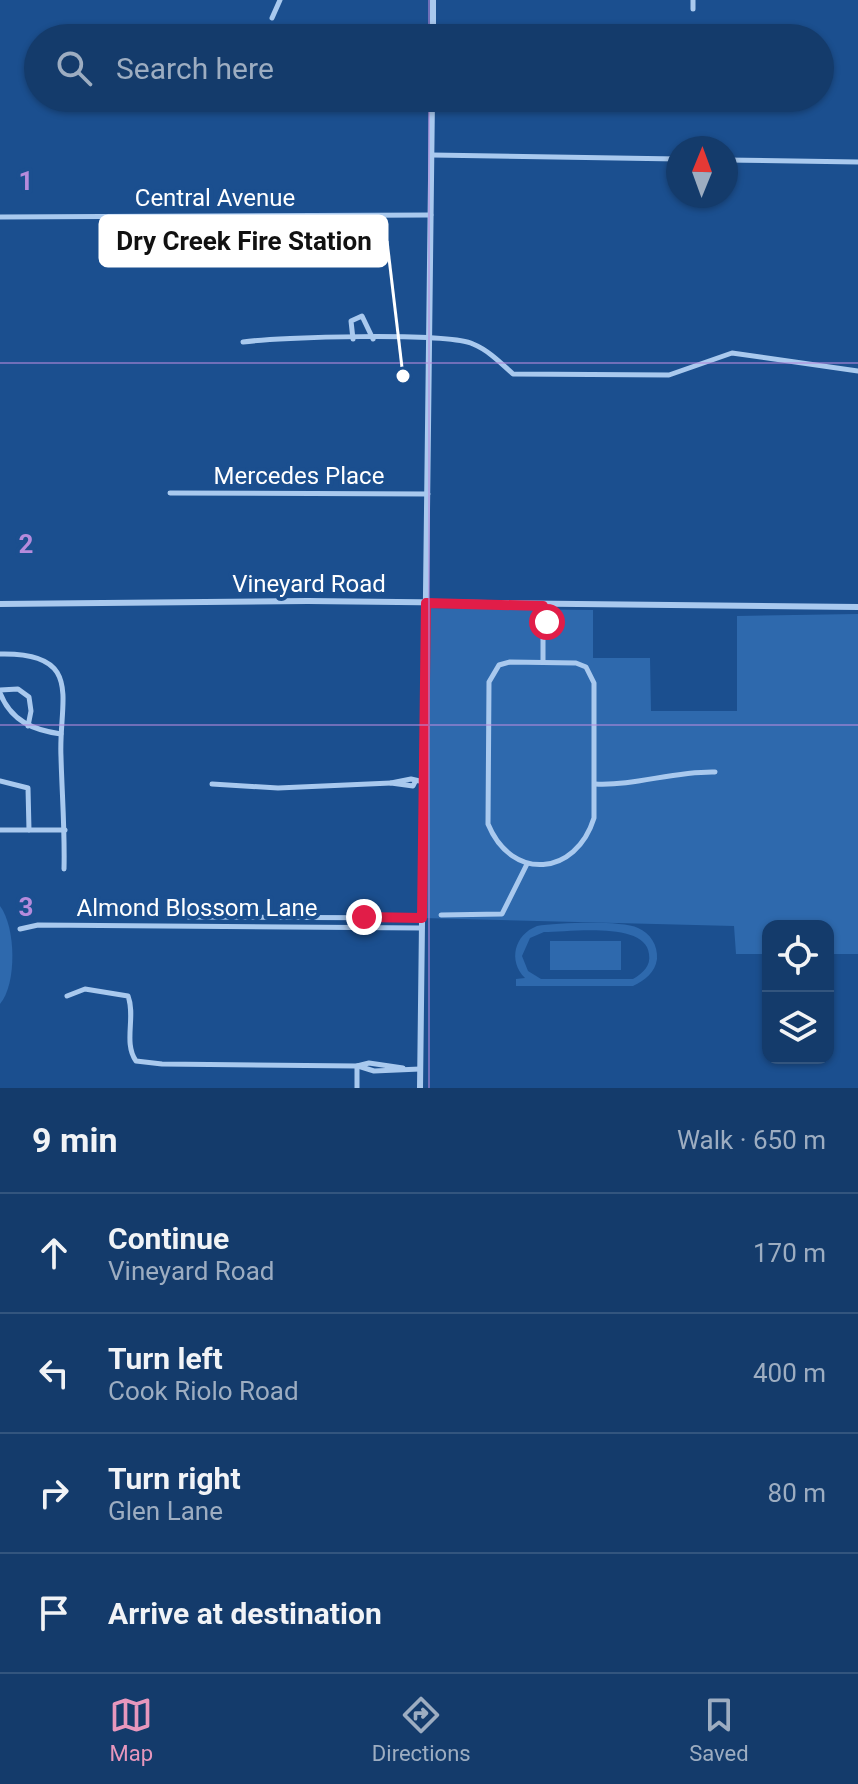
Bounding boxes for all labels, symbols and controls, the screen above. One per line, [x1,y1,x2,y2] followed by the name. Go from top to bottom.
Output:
[24,24,834,112] search box
[52,46,96,90] icon: search
[116,51,274,86] text: Search here
[666,136,738,208] north arrow
[19,166,33,196] text: 1
[135,184,295,212] street label: Central Avenue
[100,216,387,266] callout: Dry Creek Fire Station
[116,226,372,256] text: Dry Creek Fire Station
[214,462,384,490] street label: Mercedes Place
[19,529,33,559] text: 2
[232,570,386,598] street label: Vineyard Road
[529,604,565,640] route start
[19,892,33,922] text: 3
[77,894,317,922] street label: Almond Blossom Lane
[346,899,382,935] route end
[762,920,834,1064] map controls
[762,920,834,992] button: locate
[762,992,834,1064] button: layers
[32,1120,117,1160] text: 9 min
[677,1125,826,1155] text: Walk · 650 m
[108,1221,229,1256] text: Continue
[32,1231,76,1275] icon: ahead
[753,1238,826,1268] text: 170 m
[108,1256,274,1286] text: Vineyard Road
[108,1341,223,1376] text: Turn left
[32,1351,76,1395] icon: left
[753,1358,826,1388] text: 400 m
[108,1376,299,1406] text: Cook Riolo Road
[108,1461,241,1496] text: Turn right
[32,1471,76,1515] icon: right
[768,1478,826,1508] text: 80 m
[108,1496,223,1526] text: Glen Lane
[32,1591,76,1635] icon: arrive
[108,1596,382,1631] text: Arrive at destination
[109,1693,153,1766] tab: Map
[372,1693,471,1766] tab: Directions
[689,1693,749,1766] tab: Saved

